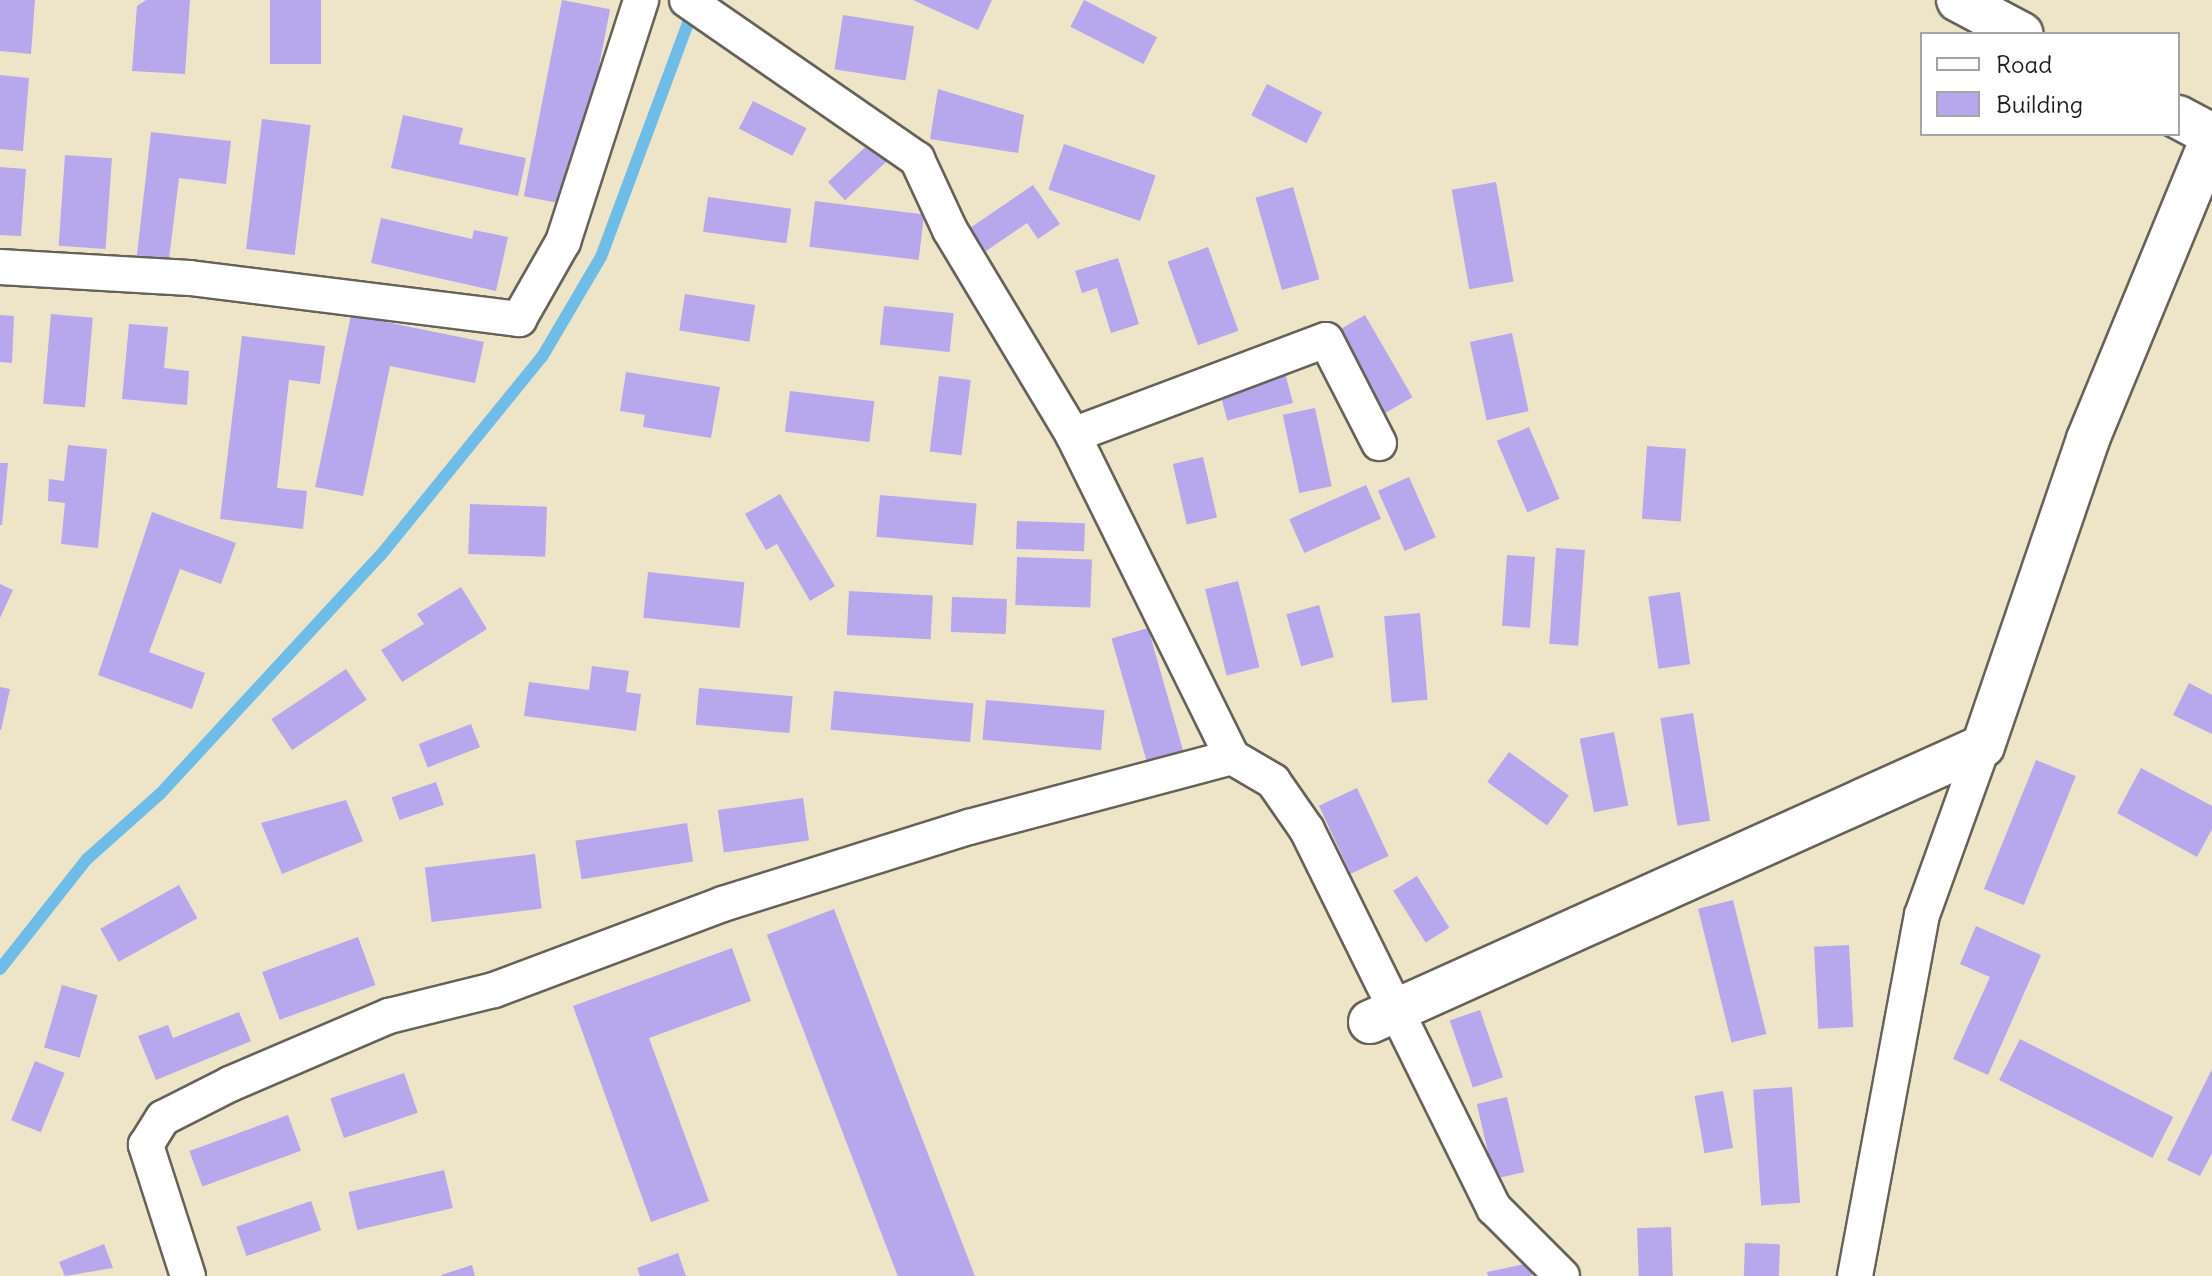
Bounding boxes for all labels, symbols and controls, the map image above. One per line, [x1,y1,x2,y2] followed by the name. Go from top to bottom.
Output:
[1920,32,2180,136] legend
[1996,49,2052,79] text: Road
[1996,89,2083,119] text: Building

